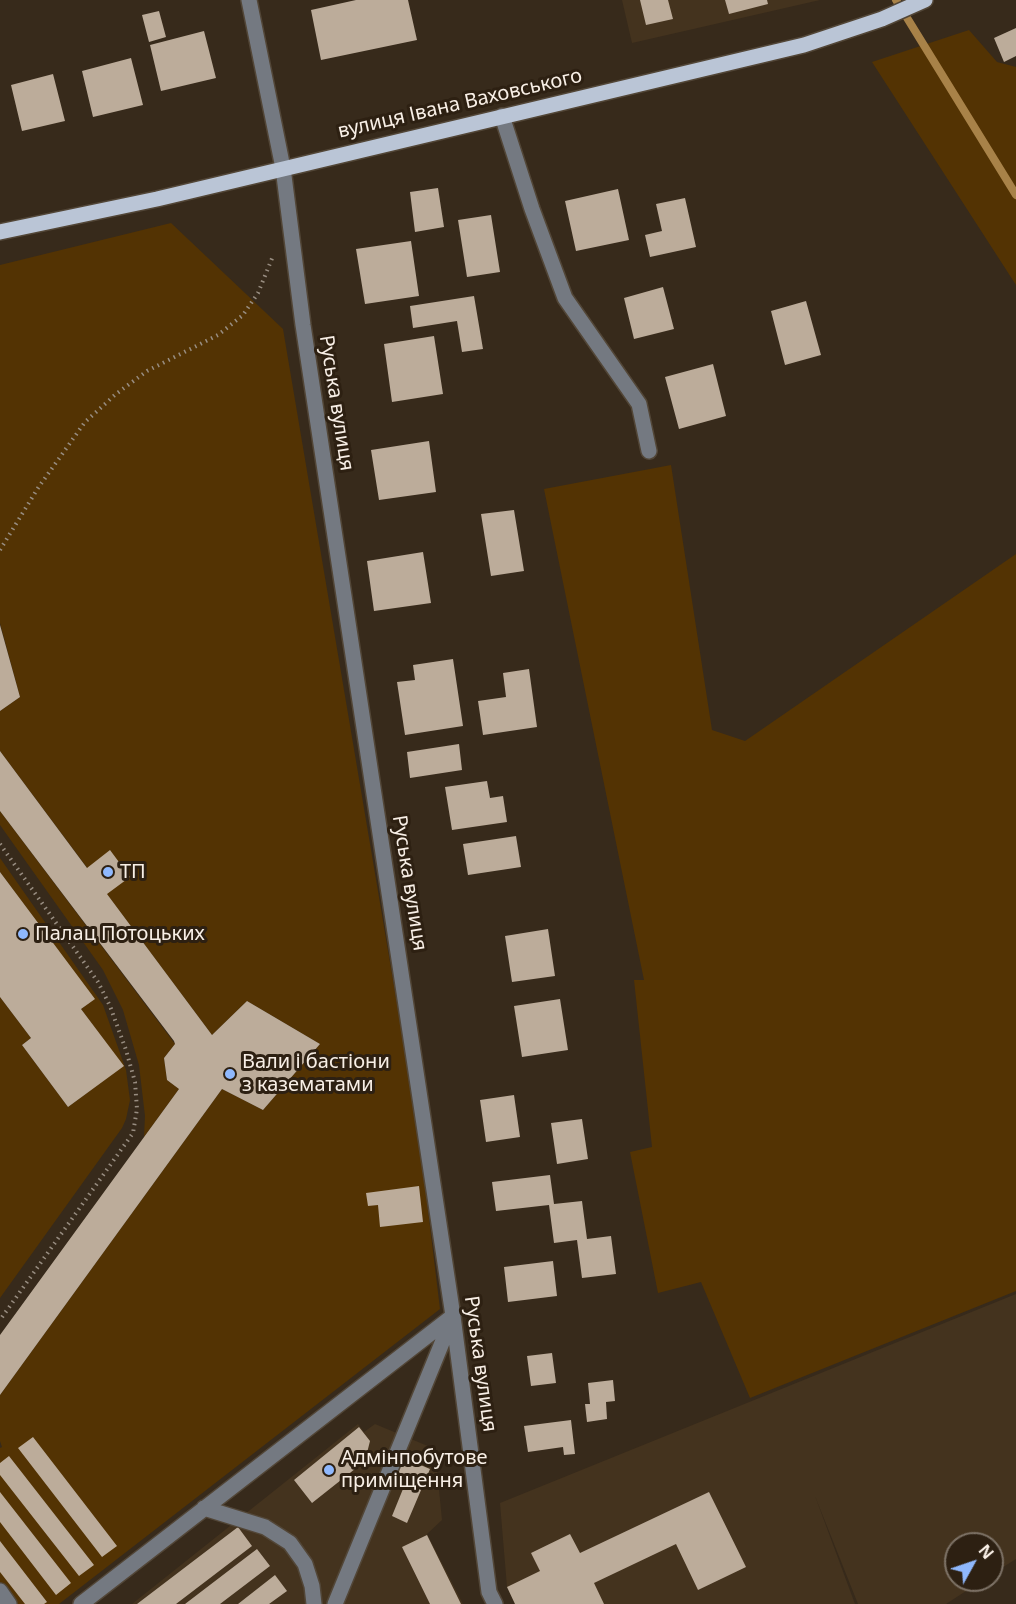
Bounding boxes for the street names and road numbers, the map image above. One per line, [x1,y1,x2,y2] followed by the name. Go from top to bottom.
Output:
[335,64,585,144] street label: вулиця Івана Ваховського
[313,333,359,473] street label: Руська вулиця
[386,813,432,953] street label: Руська вулиця
[459,1294,501,1434] street label: Руська вулиця

